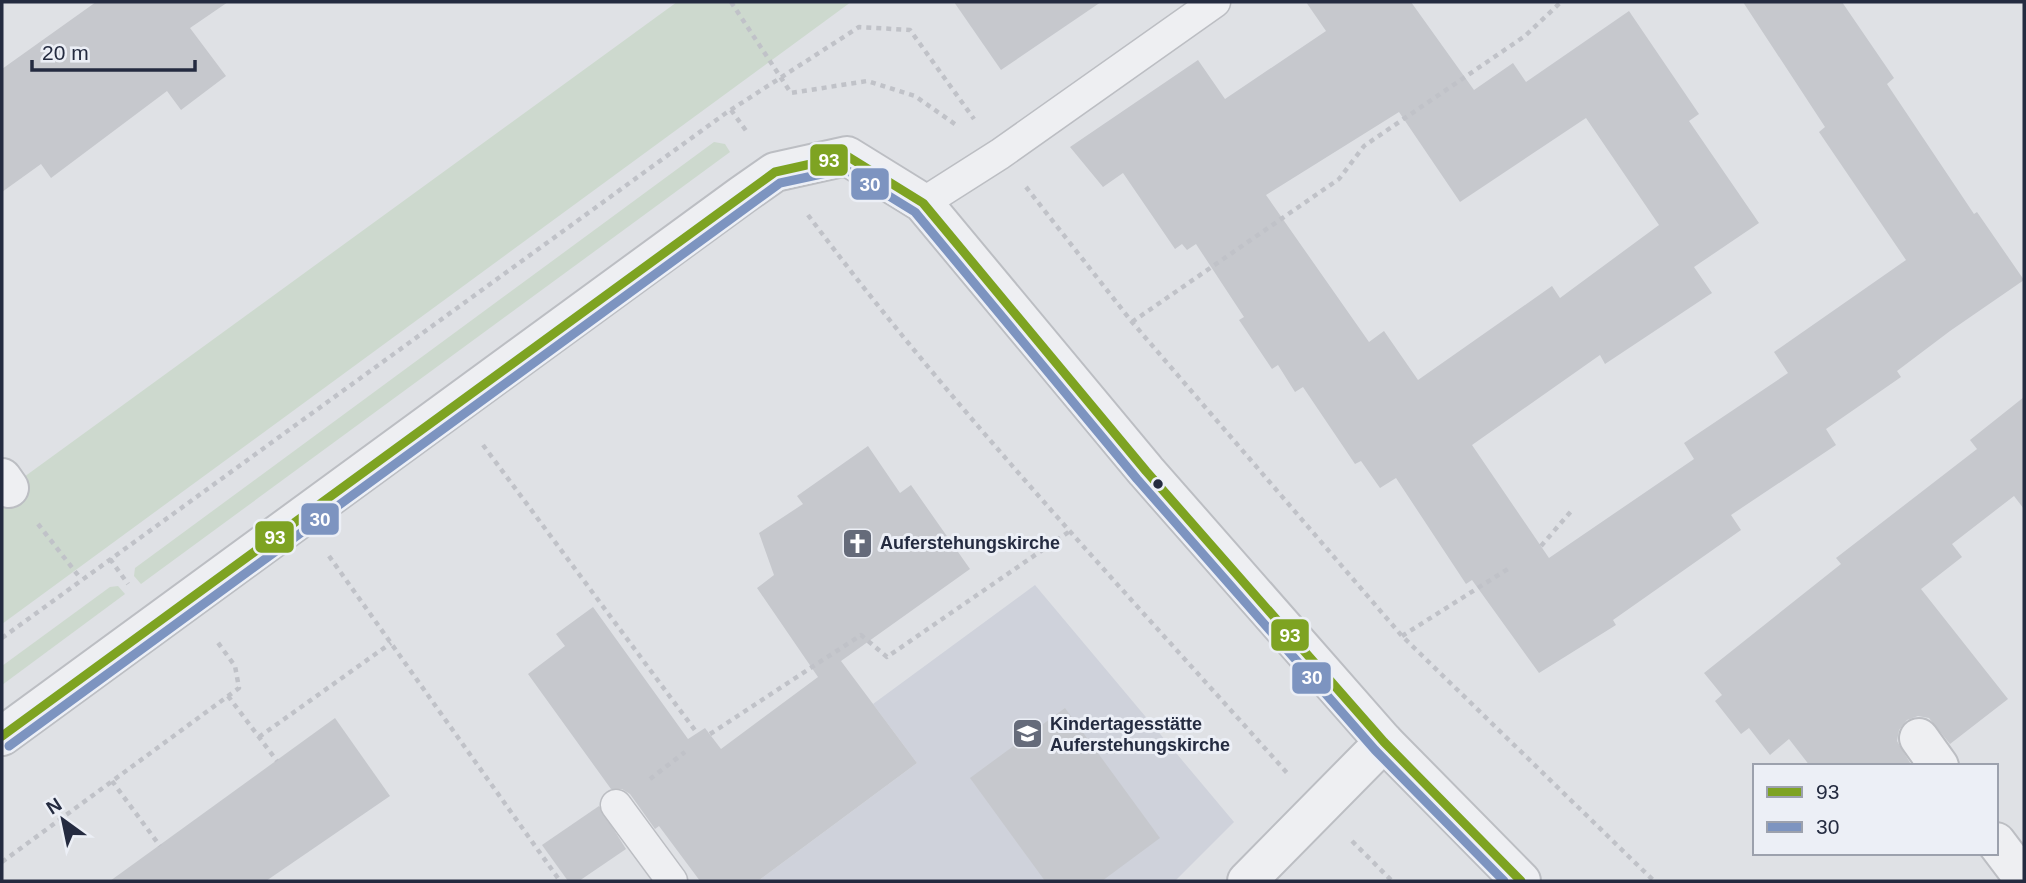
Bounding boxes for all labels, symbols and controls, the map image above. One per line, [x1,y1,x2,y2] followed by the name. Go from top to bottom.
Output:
[32,28,194,72] scale bar
[42,41,89,64] text: 20 m
[809,143,849,177] line badge: 93
[818,150,840,171] text: 93
[850,167,890,201] line badge: 30
[859,174,881,195] text: 30
[1151,477,1165,491] unlabelled marker
[300,502,340,536] line badge: 30
[309,509,331,530] text: 30
[254,520,295,554] line badge: 93
[840,526,874,560] church icon: Auferstehungskirche
[264,527,286,548] text: 93
[880,533,1060,553] place label: Auferstehungskirche
[1270,618,1310,652] line badge: 93
[1279,625,1301,646] text: 93
[1291,661,1332,695] line badge: 30
[1301,667,1323,688] text: 30
[1050,714,1230,755] place label: Kindertagesstätte Auferstehungskirche
[1010,717,1044,751] school or university icon: Kindertagesstätte Auferstehungskirche
[1753,764,1998,855] legend
[1816,780,1839,803] text: 93
[28,785,98,855] north arrow
[43,794,65,819] text: N
[1816,815,1839,838] text: 30

